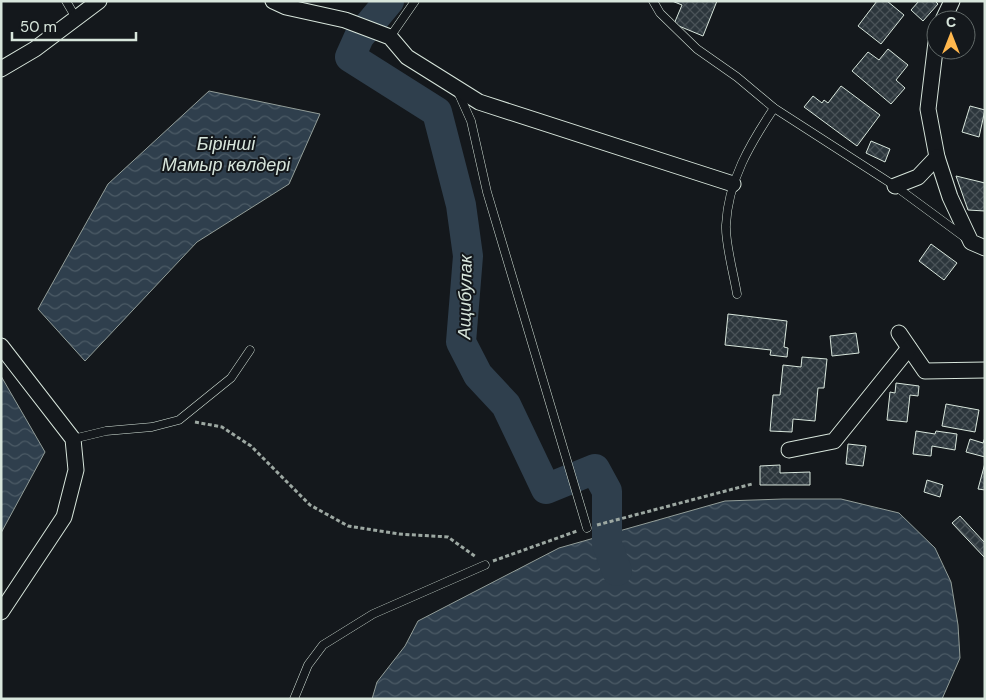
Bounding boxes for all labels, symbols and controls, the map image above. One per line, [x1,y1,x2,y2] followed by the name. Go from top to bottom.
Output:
[12,10,136,42] scale bar
[926,10,976,60] north arrow
[946,13,956,31] text: С
[20,17,57,37] text: 50 m
[162,132,291,177] water label: Бірінші Мамыр көлдері
[452,253,478,340] water label: Ащибулак

